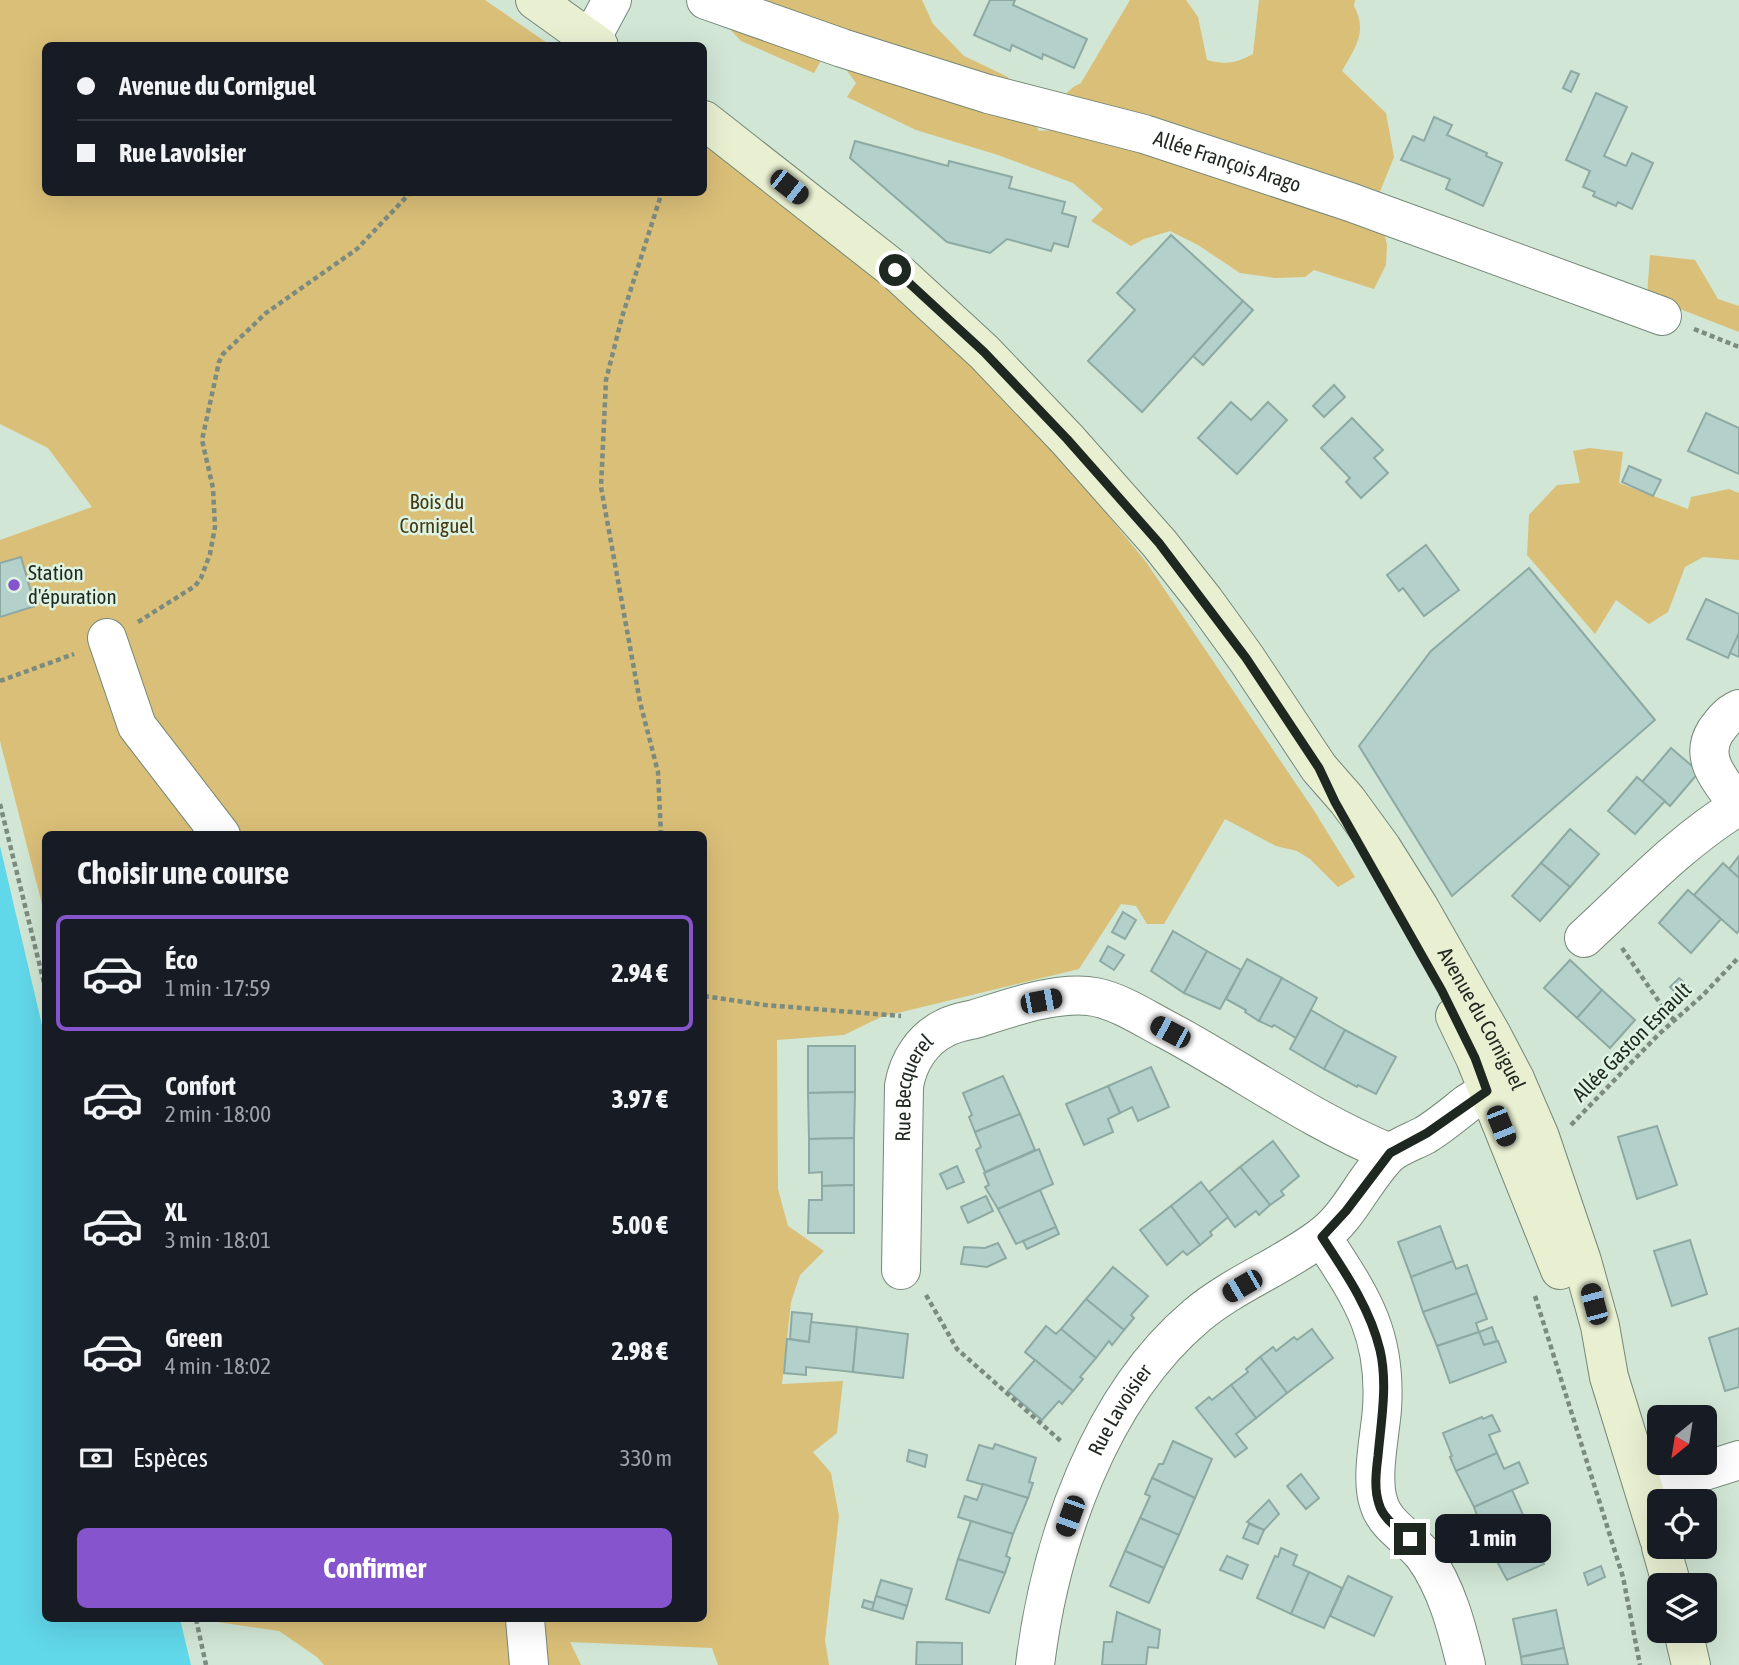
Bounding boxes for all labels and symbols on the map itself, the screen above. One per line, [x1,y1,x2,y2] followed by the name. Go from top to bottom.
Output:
[1151,125,1304,196] street label: Allée François Arago
[766,166,813,208] car
[879,254,911,286] route start
[400,489,475,537] park label: Bois du Corniguel
[28,560,117,608] place label: Station d'épuration
[6,577,22,593] marker: Station d'épuration
[1434,943,1531,1094] street label: Avenue du Corniguel
[1567,977,1696,1106] street label: Allée Gaston Esnault
[1019,987,1064,1015] car
[1147,1013,1194,1051] car
[890,1028,938,1142] street label: Rue Becquerel
[1484,1103,1519,1149] car
[1219,1266,1266,1306] car
[1579,1281,1610,1327] car
[1083,1358,1157,1459] street label: Rue Lavoisier
[1647,1405,1717,1475] north arrow
[1053,1493,1088,1539] car
[1434,1514,1550,1564] callout: 1 min
[1394,1523,1426,1555] route end

